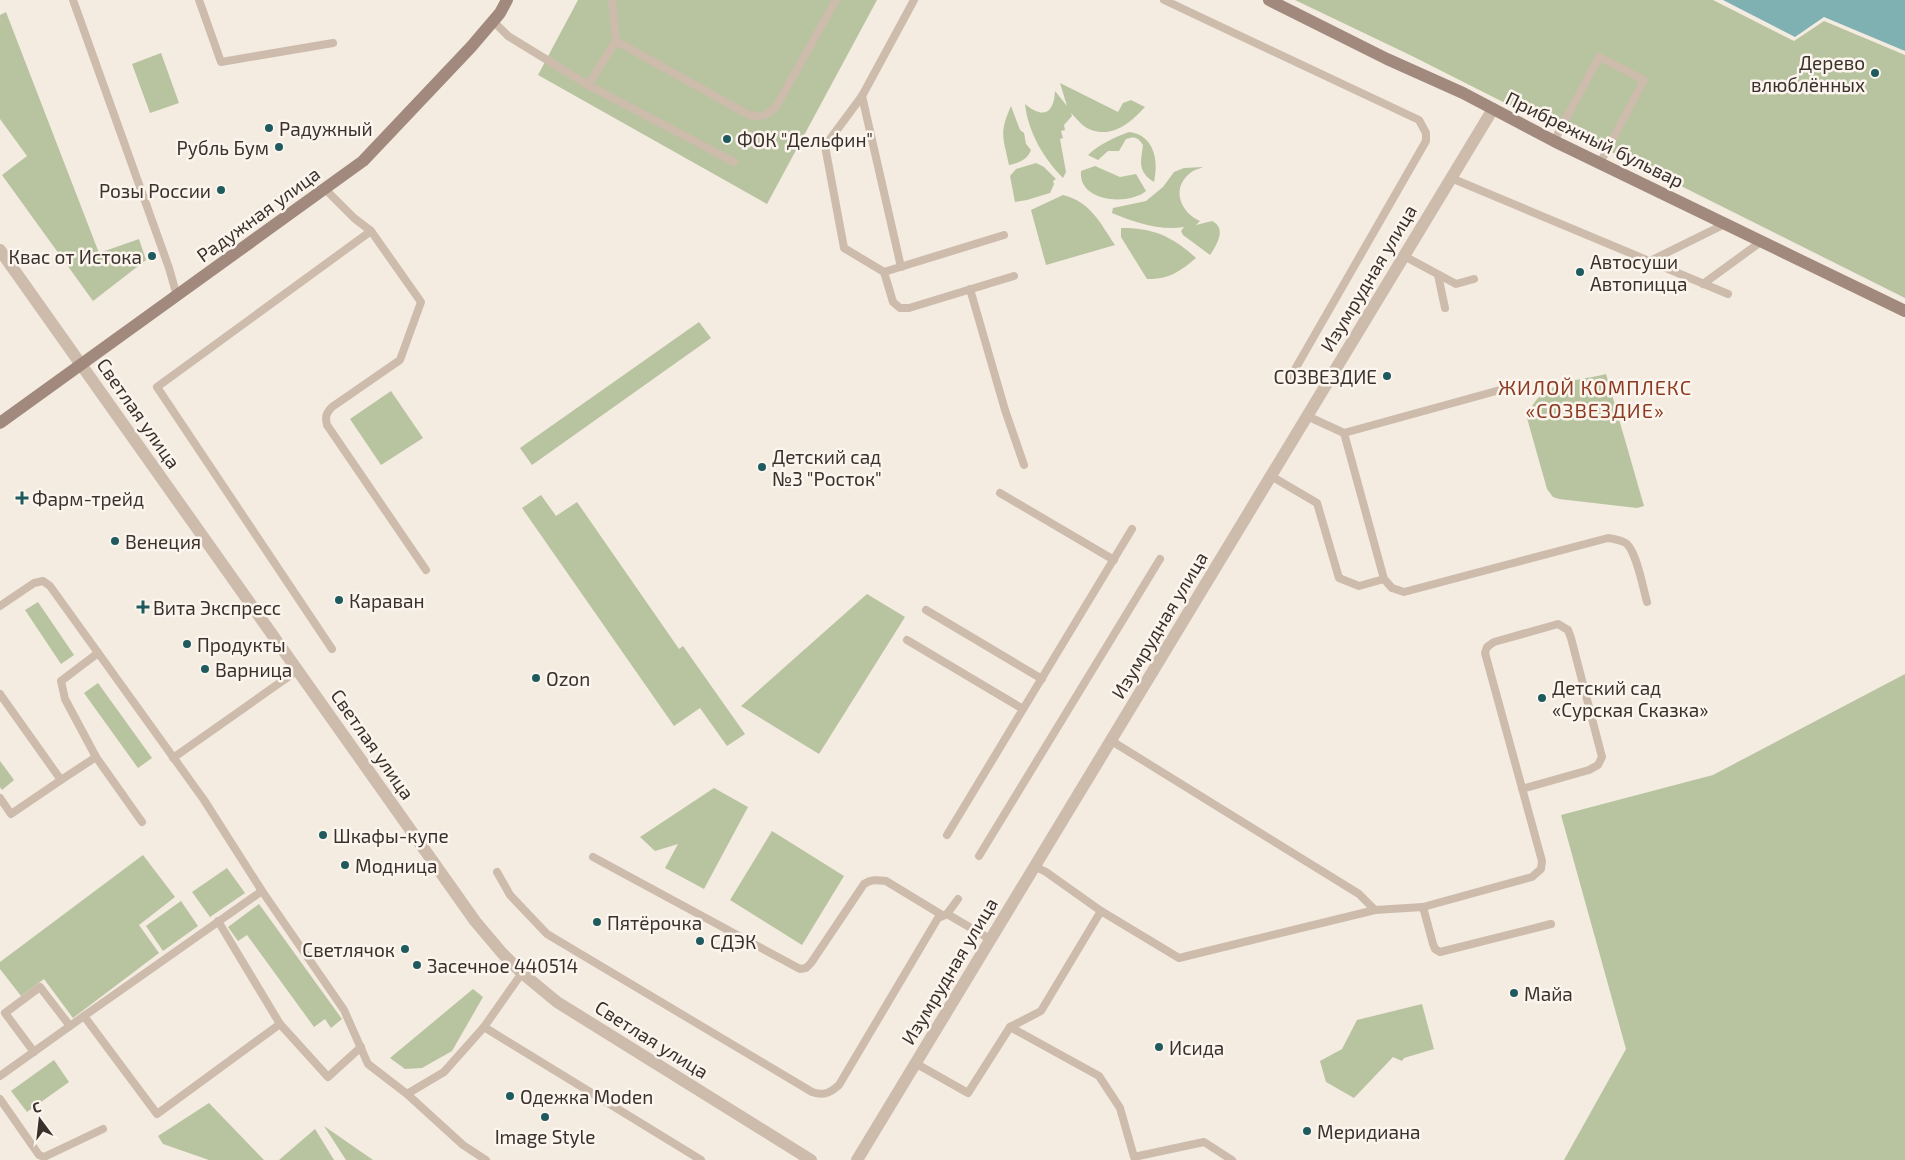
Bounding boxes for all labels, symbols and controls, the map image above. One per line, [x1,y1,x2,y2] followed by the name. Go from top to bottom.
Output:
[1751,51,1865,96] place label: Дерево влюблённых
[1869,67,1881,79] marker: Дерево влюблённых
[1502,86,1688,193] street label: Прибрежный бульвар
[279,117,373,141] place label: Радужный
[263,122,275,134] marker: Радужный
[737,128,873,151] place label: ФОК "Дельфин"
[721,133,733,145] marker: ФОК "Дельфин"
[176,136,269,160] place label: Рубль Бум
[273,141,285,153] marker: Рубль Бум
[192,162,325,267] street label: Радужная улица
[99,179,211,202] place label: Розы России
[215,184,227,196] marker: Розы России
[1315,200,1422,356] street label: Изумрудная улица
[9,245,142,268] place label: Квас от Истока
[146,250,158,262] marker: Квас от Истока
[1590,250,1687,295] place label: Автосуши Автопицца
[1574,266,1586,278] marker: Автосуши Автопицца
[92,353,186,473] street label: Светлая улица
[1274,365,1377,388] place label: СОЗВЕЗДИЕ
[1381,370,1393,382] marker: СОЗВЕЗДИЕ
[1498,375,1692,422] district label: ЖИЛОЙ КОМПЛЕКС «СОЗВЕЗДИЕ»
[772,445,882,490] place label: Детский сад №3 "Росток"
[756,461,768,473] marker: Детский сад №3 "Росток"
[32,487,144,510] place label: Фарм-трейд
[16,492,28,504] marker: Фарм-трейд
[125,530,201,553] place label: Венеция
[109,535,121,547] marker: Венеция
[1106,547,1213,703] street label: Изумрудная улица
[349,589,425,612] place label: Караван
[333,594,345,606] marker: Караван
[153,596,281,619] place label: Вита Экспресс
[137,601,149,613] marker: Вита Экспресс
[197,633,286,657] place label: Продукты
[181,638,193,650] marker: Продукты
[215,658,292,681] place label: Варница
[199,663,211,675] marker: Варница
[546,667,590,690] place label: Ozon
[530,672,542,684] marker: Ozon
[1552,676,1708,722] place label: Детский сад «Сурская Сказка»
[326,684,420,804] street label: Светлая улица
[1536,692,1548,704] marker: Детский сад «Сурская Сказка»
[333,824,449,848] place label: Шкафы-купе
[317,829,329,841] marker: Шкафы-купе
[355,854,437,877] place label: Модница
[339,859,351,871] marker: Модница
[896,893,1003,1049] street label: Изумрудная улица
[607,911,702,934] place label: Пятёрочка
[591,916,603,928] marker: Пятёрочка
[710,930,756,953] place label: СДЭК
[694,935,706,947] marker: СДЭК
[302,938,395,961] place label: Светлячок
[399,943,411,955] marker: Светлячок
[427,954,578,977] place label: Засечное 440514
[411,959,423,971] marker: Засечное 440514
[1524,982,1573,1005] place label: Майа
[1508,987,1520,999] marker: Майа
[591,995,713,1084] street label: Светлая улица
[1169,1036,1224,1059] place label: Исида
[1153,1041,1165,1053] marker: Исида
[520,1085,653,1108] place label: Одежка Moden
[504,1090,516,1102] marker: Одежка Moden
[15,1095,65,1145] north arrow
[30,1098,43,1116] text: С
[539,1111,551,1123] marker: Image Style
[1317,1120,1421,1143] place label: Меридиана
[495,1125,595,1148] place label: Image Style
[1301,1125,1313,1137] marker: Меридиана

